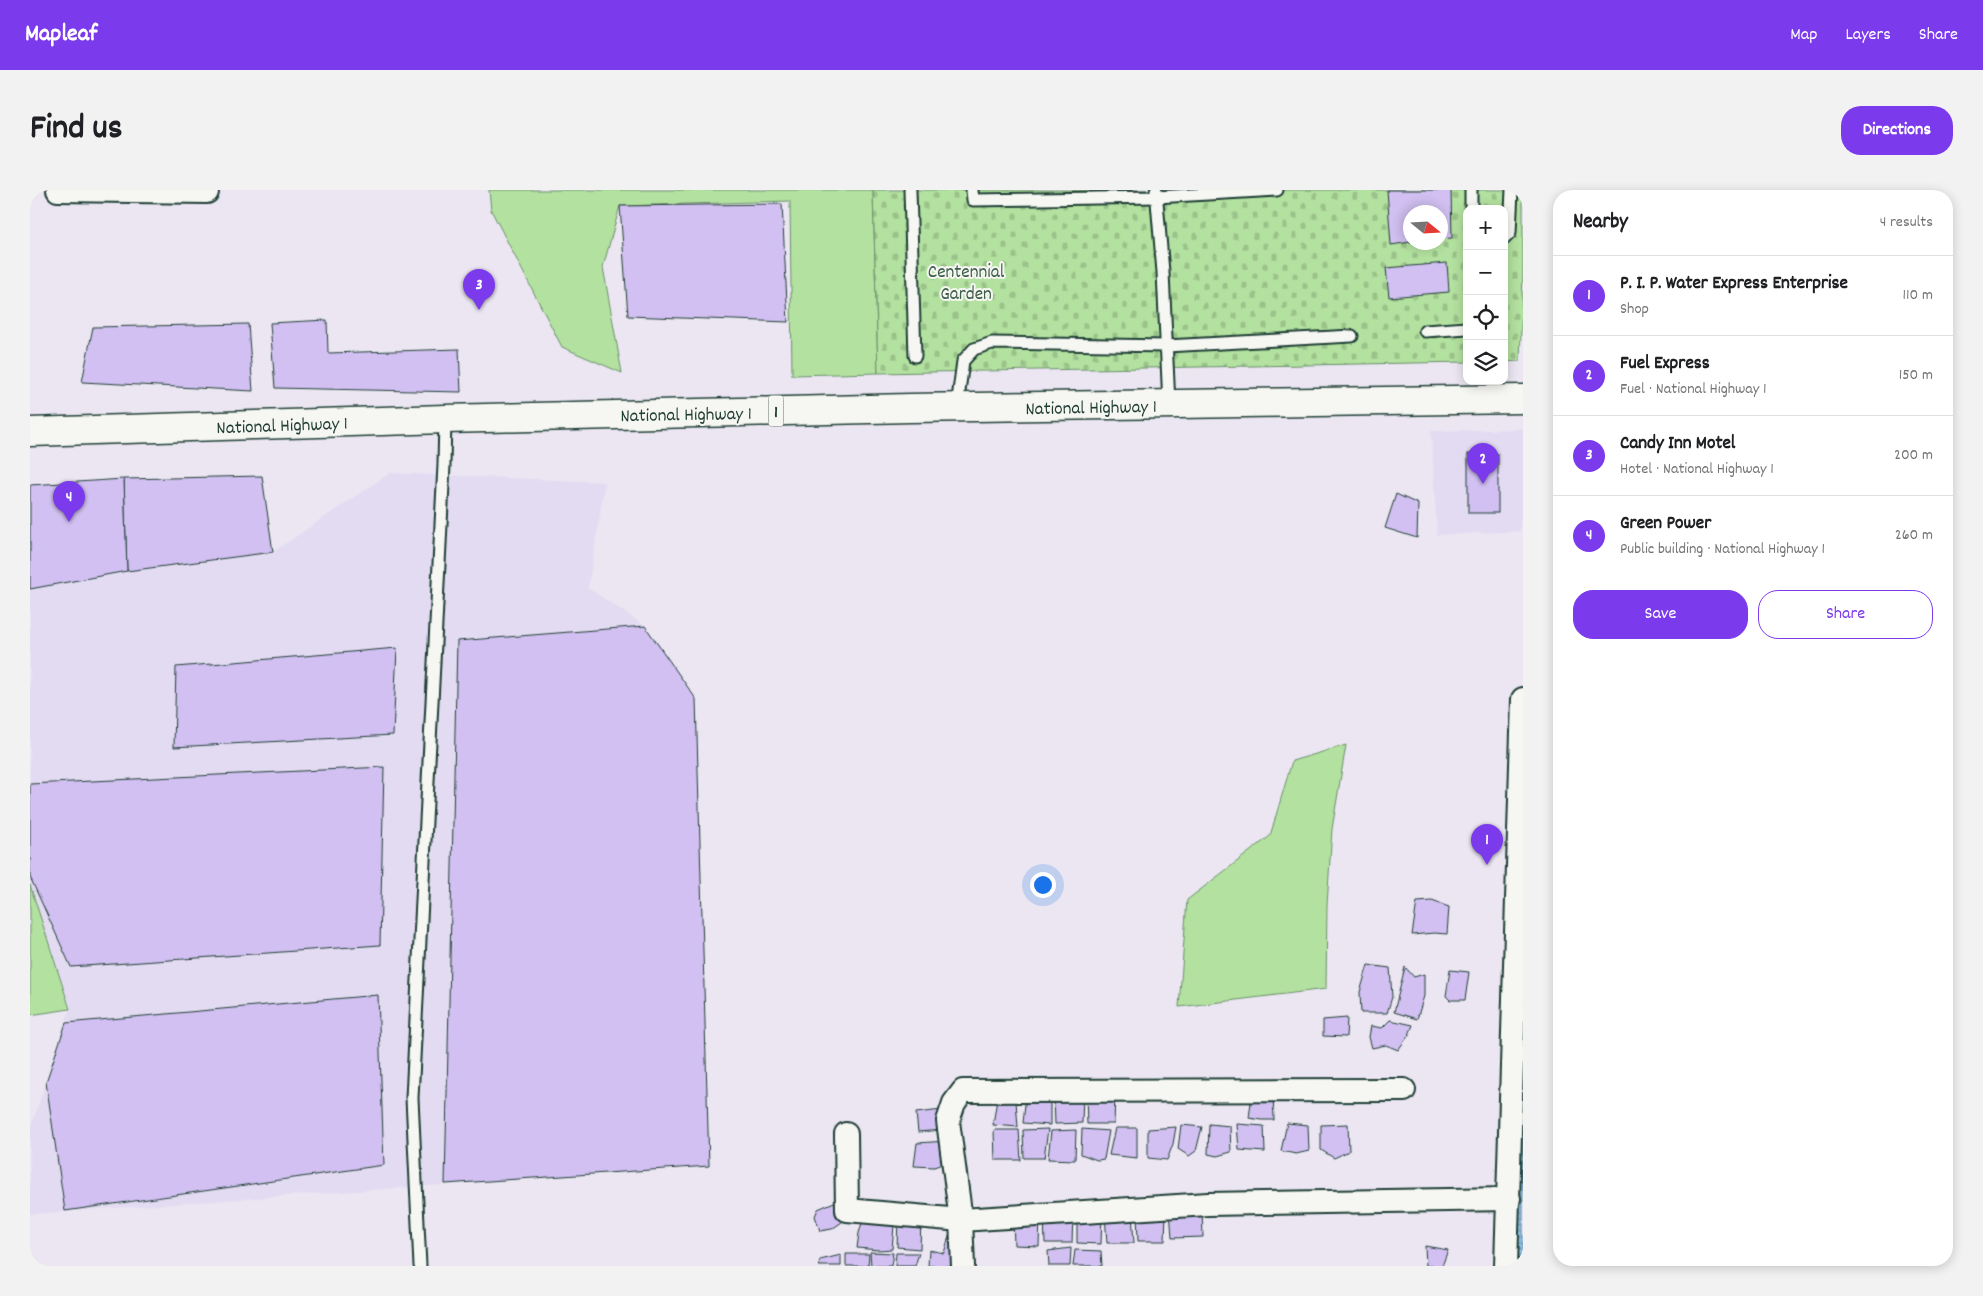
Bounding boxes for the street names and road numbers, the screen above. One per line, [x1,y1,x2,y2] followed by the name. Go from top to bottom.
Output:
[1025,395,1157,424] street label: National Highway 1
[768,396,784,427] road number: 1
[620,402,752,431] street label: National Highway 1
[216,412,348,443] street label: National Highway 1

